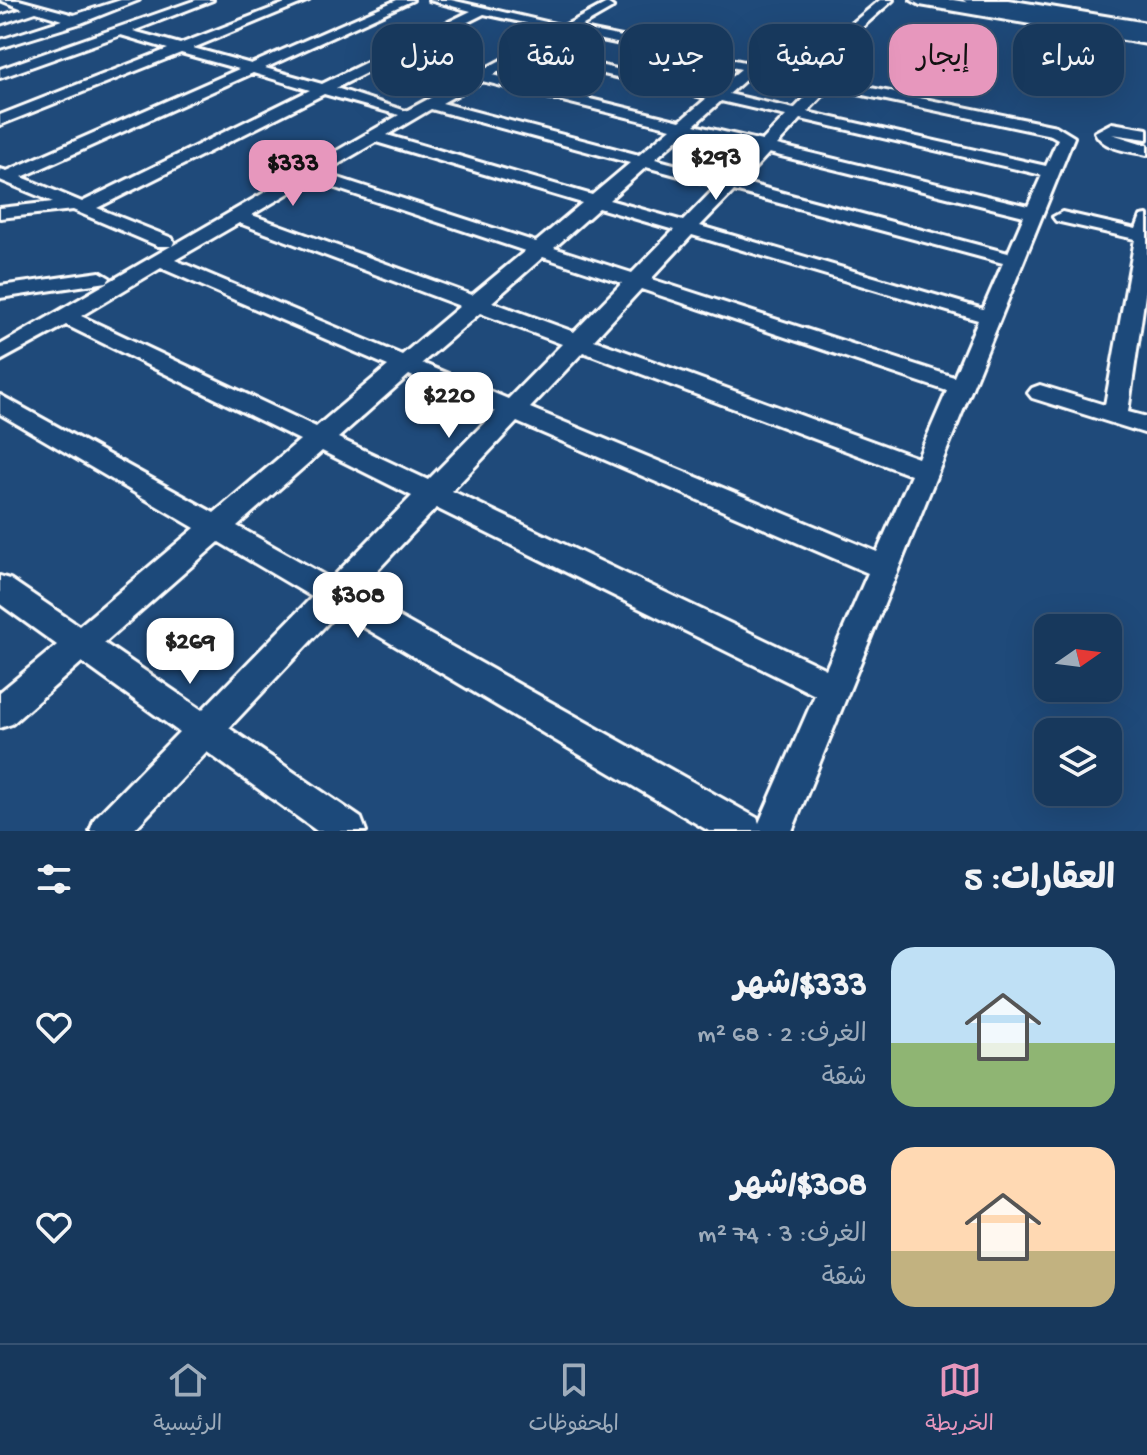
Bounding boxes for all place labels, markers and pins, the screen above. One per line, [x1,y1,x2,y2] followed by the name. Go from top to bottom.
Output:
[669,134,763,202] pin: $293
[246,140,340,208] pin: $333
[402,372,496,440] pin: $220
[311,572,405,640] pin: $308
[143,618,237,686] pin: $269

